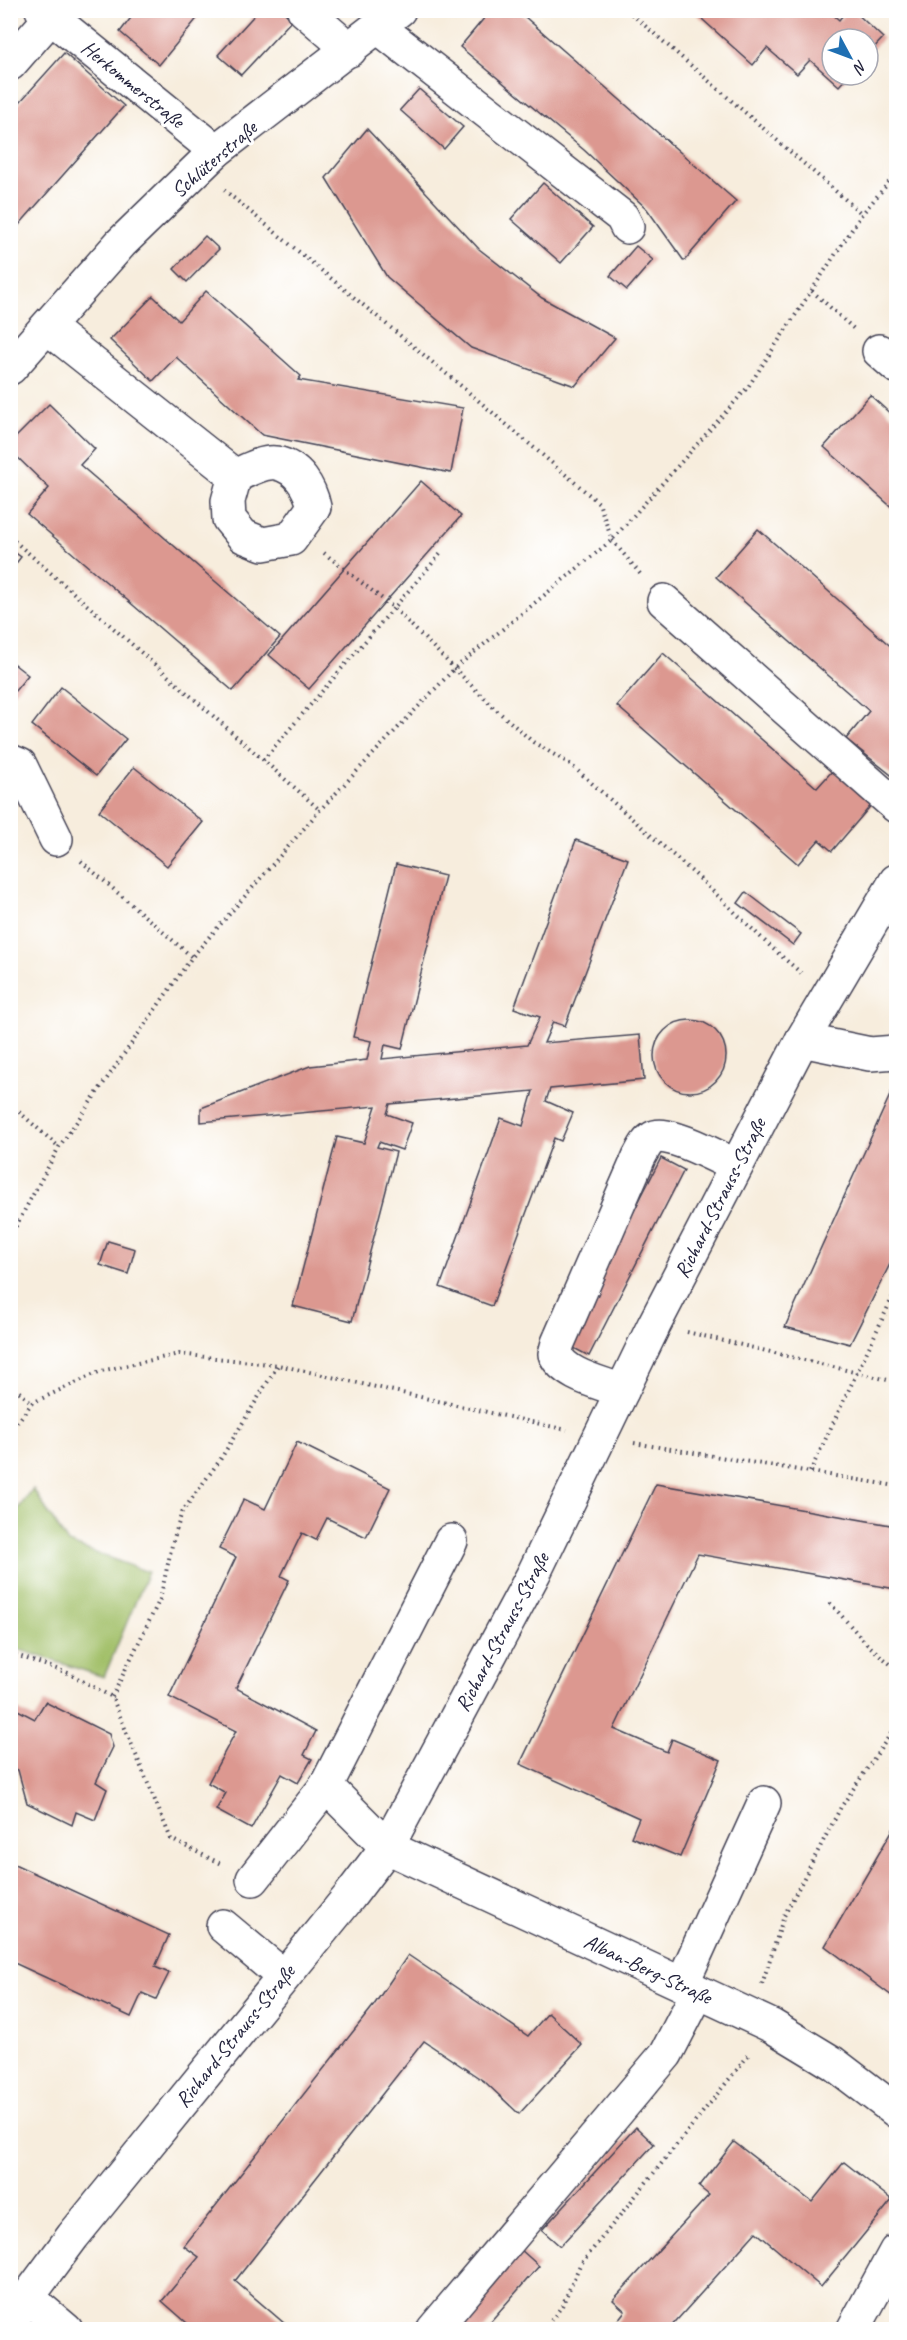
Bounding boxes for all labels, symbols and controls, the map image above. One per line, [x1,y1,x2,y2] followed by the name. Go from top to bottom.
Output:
[820,27,880,87] north arrow
[76,34,192,135] street label: Herkommerstraße
[848,56,871,79] text: N
[166,113,264,203] street label: Schlüterstraße
[668,1112,773,1282] street label: Richard-Strauss-Straße
[449,1546,556,1716] street label: Richard-Strauss-Straße
[580,1928,718,2011] street label: Alban-Berg-Straße
[170,1958,302,2113] street label: Richard-Strauss-Straße

